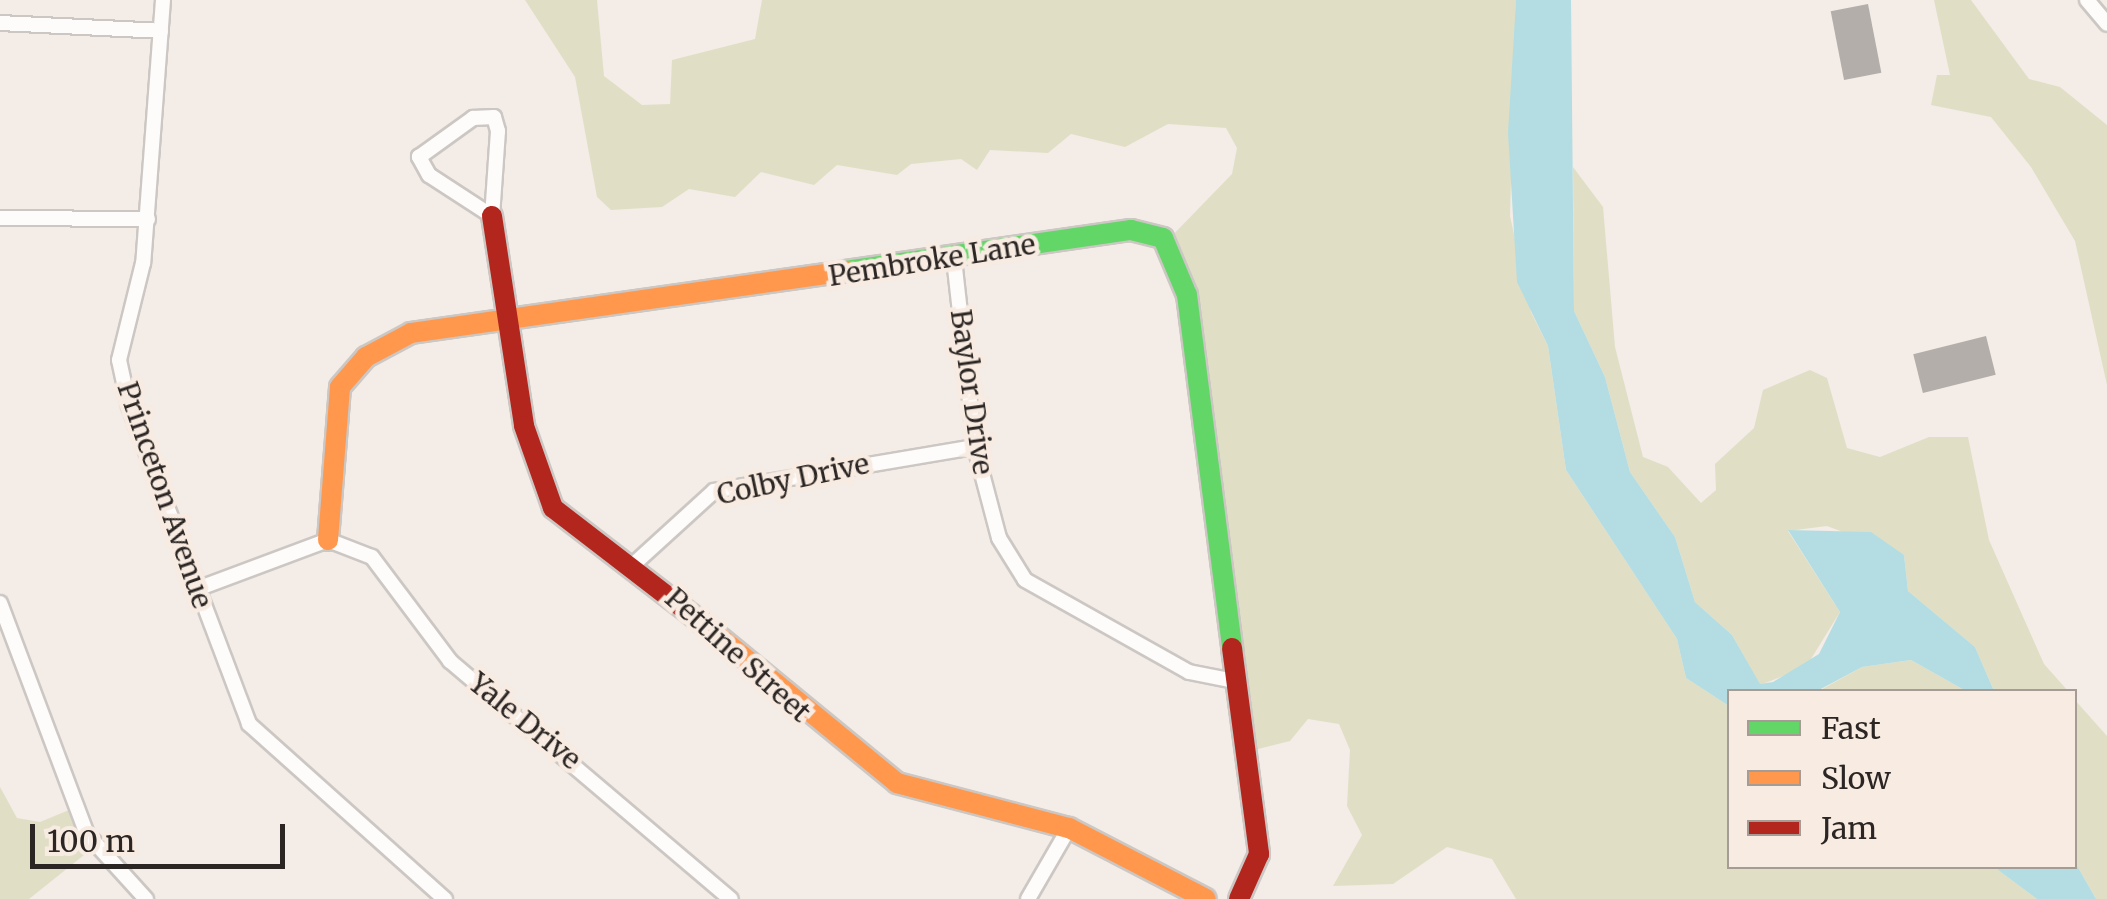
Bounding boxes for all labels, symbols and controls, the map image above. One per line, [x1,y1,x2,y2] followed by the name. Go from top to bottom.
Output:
[826,227,1038,293] street label: Pembroke Lane
[944,307,1000,477] street label: Baylor Drive
[111,378,219,612] street label: Princeton Avenue
[714,446,872,512] street label: Colby Drive
[659,581,817,729] street label: Pettine Street
[462,666,588,776] street label: Yale Drive
[1727,689,2077,869] legend
[1821,709,1881,747] text: Fast
[1821,759,1891,797] text: Slow
[35,804,290,866] scale bar
[1821,809,1877,847] text: Jam
[47,822,135,860] text: 100 m

